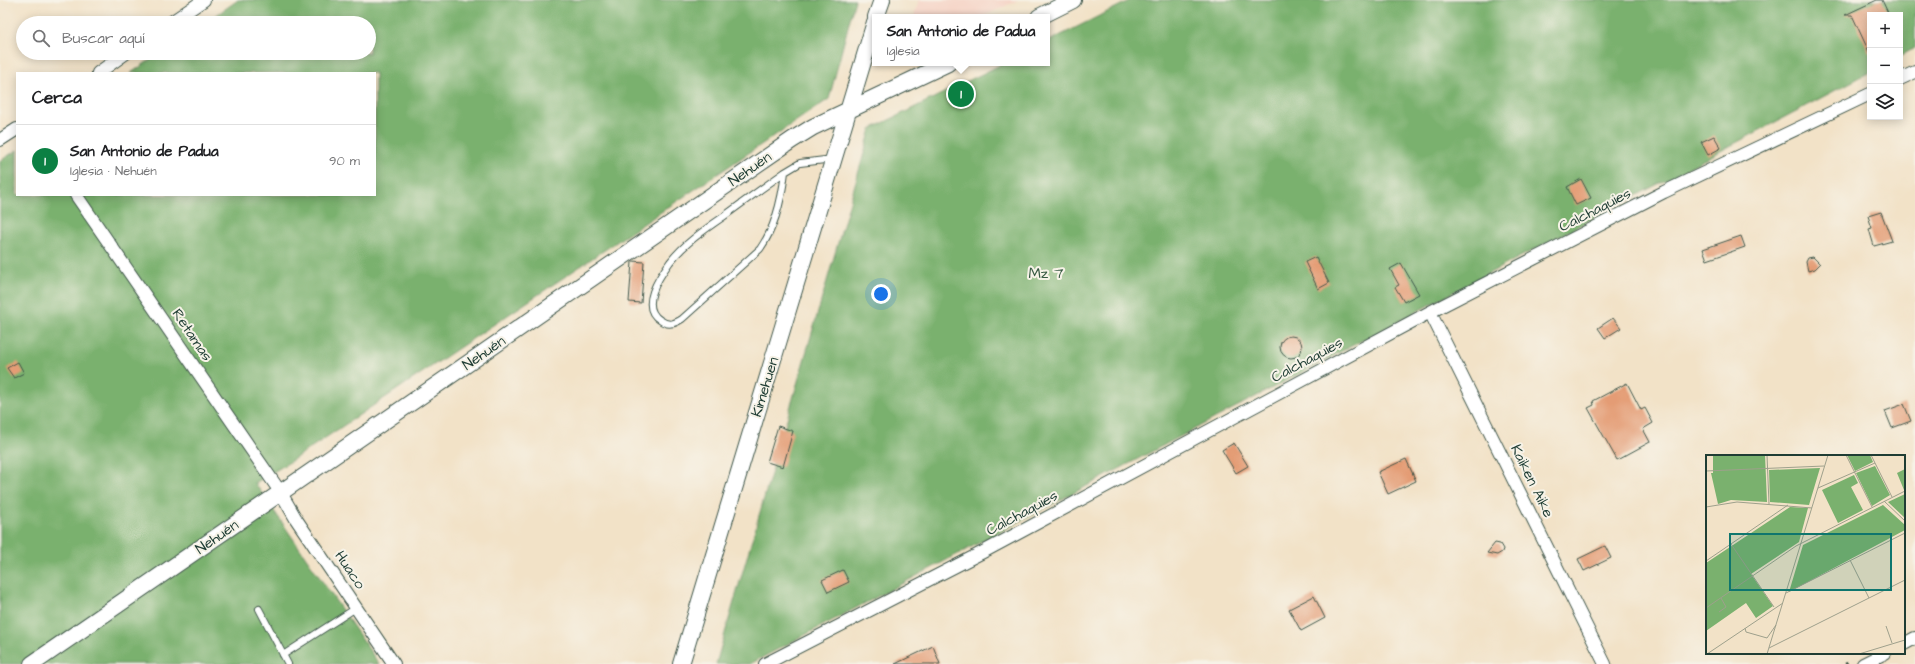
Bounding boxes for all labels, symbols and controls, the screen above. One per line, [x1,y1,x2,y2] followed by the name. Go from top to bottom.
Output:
[1867,12,1903,120] map controls
[1867,12,1903,48] button: +
[872,14,1050,66] popup
[16,16,376,60] search box
[887,21,1035,42] text: San Antonio de Padua
[30,27,52,49] icon: search
[62,28,144,49] text: Buscar aquí
[887,42,920,60] text: Iglesia
[1867,48,1903,84] button: −
[948,79,974,109] pin: 1
[1867,84,1903,120] button: layers
[32,86,82,110] text: Cerca
[70,141,219,162] text: San Antonio de Padua
[724,146,776,191] street label: Nehuén
[44,152,46,170] text: 1
[329,152,360,170] text: 90 m
[70,162,157,180] text: Iglesia · Nehuén
[1555,183,1635,237] street label: Calchaquies
[1028,263,1064,284] park label: Mz 7
[871,284,891,304] your location
[167,305,218,366] street label: Retamas
[458,330,510,375] street label: Nehuén
[1267,332,1347,388] street label: Calchaquies
[746,354,784,420] street label: Kimehuen
[1505,441,1559,521] street label: Kaiken Aike
[1706,455,1905,654] inset map
[982,485,1062,541] street label: Calchaquies
[191,514,243,559] street label: Nehuén
[329,547,371,594] street label: Huaco

